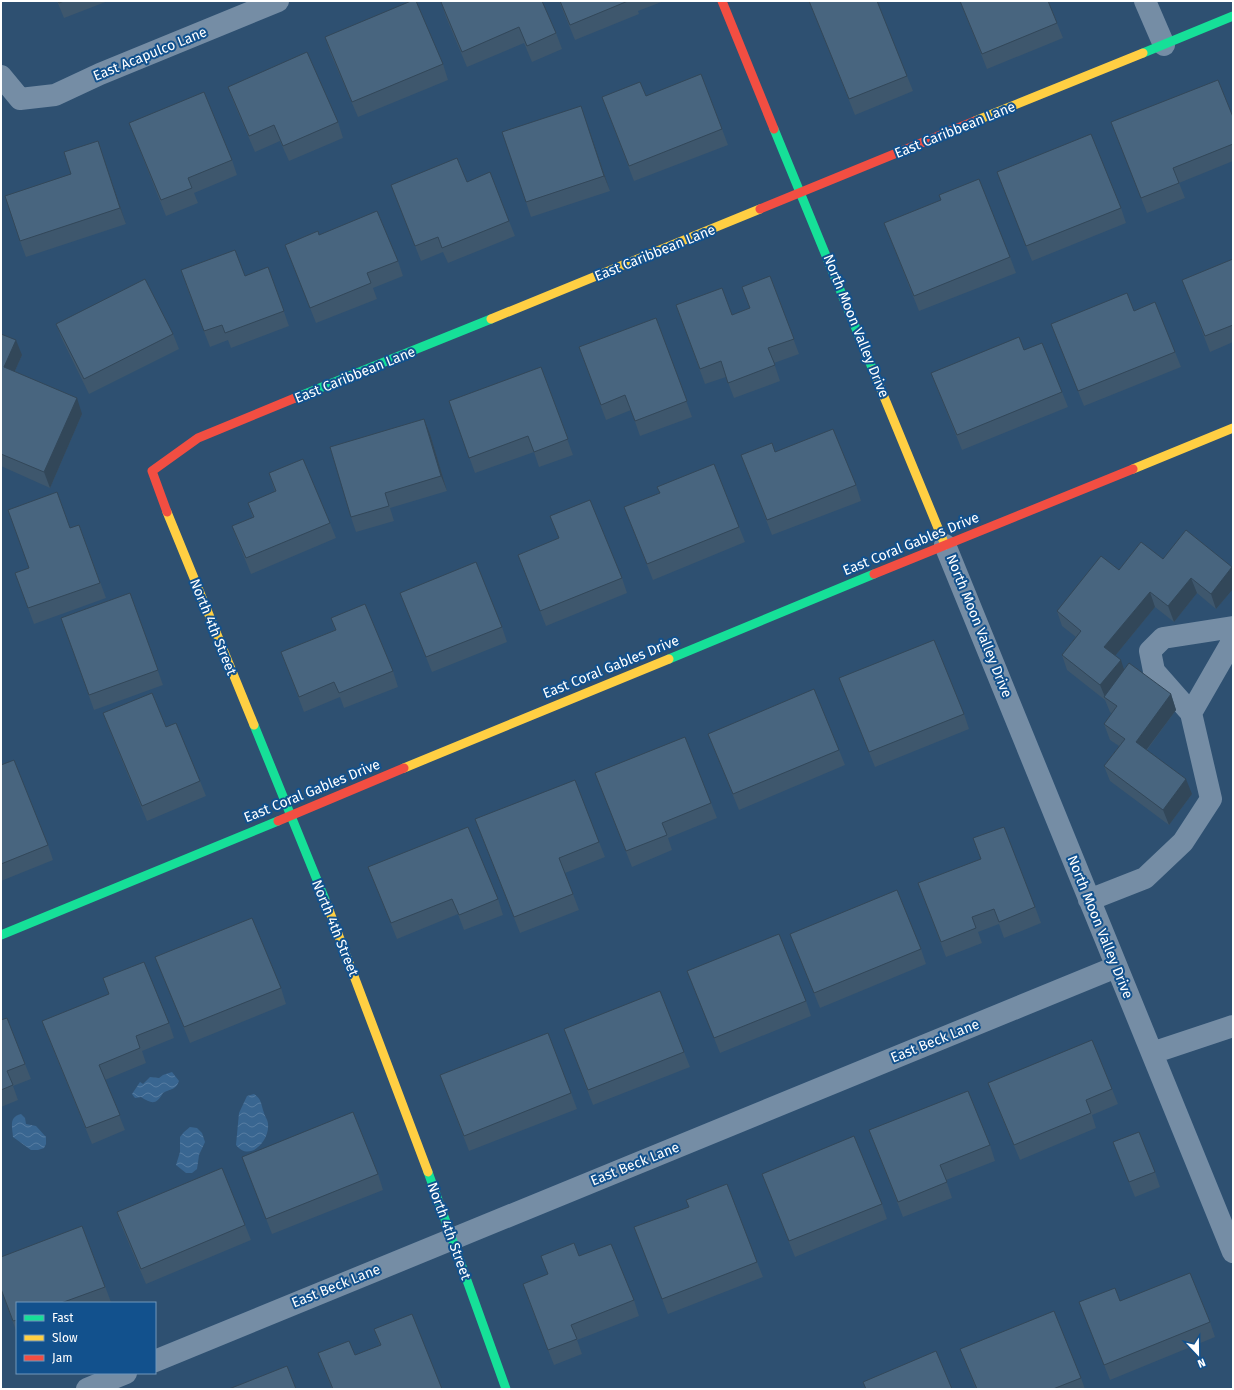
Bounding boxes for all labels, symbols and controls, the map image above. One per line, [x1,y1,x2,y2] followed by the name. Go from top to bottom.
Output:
[91,23,209,85] street label: East Acapulco Lane
[892,98,1018,162] street label: East Caribbean Lane
[592,221,718,285] street label: East Caribbean Lane
[819,252,893,400] street label: North Moon Valley Drive
[292,343,418,407] street label: East Caribbean Lane
[840,509,982,579] street label: East Coral Gables Drive
[942,552,1016,700] street label: North Moon Valley Drive
[186,576,240,679] street label: North 4th Street
[540,632,682,702] street label: East Coral Gables Drive
[241,756,383,826] street label: East Coral Gables Drive
[1063,853,1137,1001] street label: North Moon Valley Drive
[308,877,362,980] street label: North 4th Street
[888,1015,982,1067] street label: East Beck Lane
[588,1138,682,1190] street label: East Beck Lane
[423,1180,475,1283] street label: North 4th Street
[289,1260,383,1312] street label: East Beck Lane
[16,1302,156,1374] legend
[52,1311,74,1325] text: Fast
[52,1331,78,1345] text: Slow
[1178,1334,1218,1374] north arrow
[52,1351,72,1365] text: Jam
[1196,1355,1207,1370] text: N

